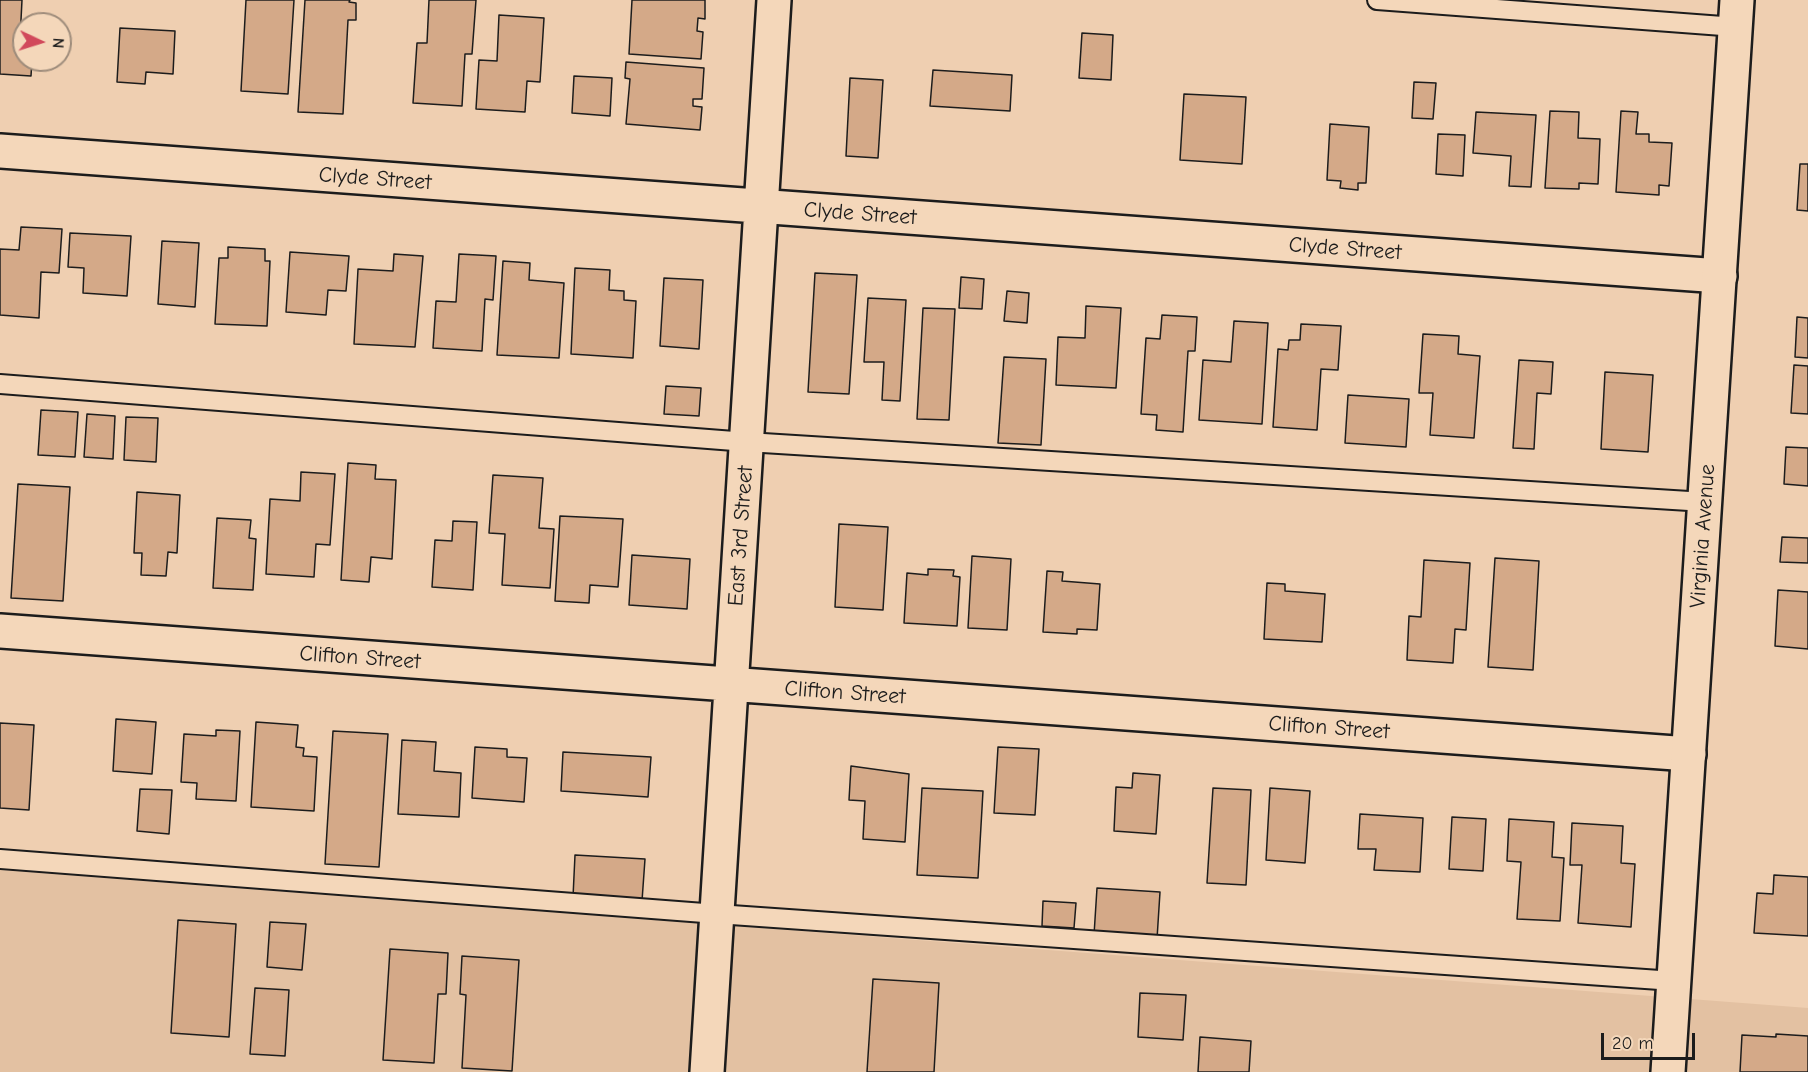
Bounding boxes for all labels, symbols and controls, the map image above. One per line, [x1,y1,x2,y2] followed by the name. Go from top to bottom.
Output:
[12,12,72,72] north arrow
[49,37,67,49] text: N
[318,162,432,196] street label: Clyde Street
[803,197,917,231] street label: Clyde Street
[1288,232,1402,266] street label: Clyde Street
[1685,463,1721,609] street label: Virginia Avenue
[723,465,759,607] street label: East 3rd Street
[299,641,421,675] street label: Clifton Street
[784,676,906,710] street label: Clifton Street
[1268,711,1390,745] street label: Clifton Street
[1604,1021,1698,1059] scale bar
[1612,1033,1653,1054] text: 20 m

